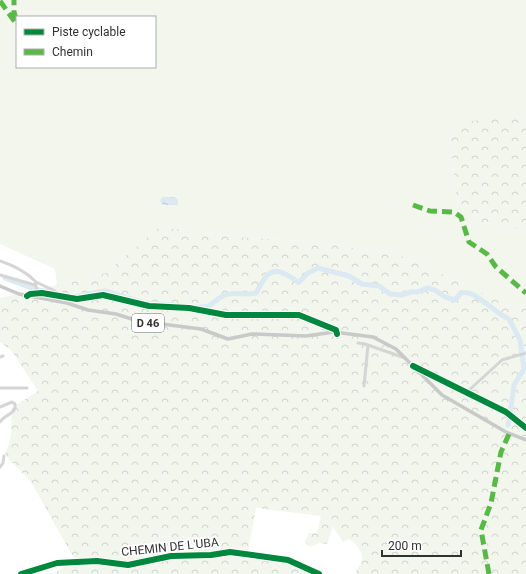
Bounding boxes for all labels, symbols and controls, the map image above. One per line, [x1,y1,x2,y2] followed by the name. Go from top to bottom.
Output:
[16,16,156,68] legend
[52,25,126,39] text: Piste cyclable
[52,45,93,59] text: Chemin
[132,314,164,332] road number: D 46
[382,532,461,558] scale bar
[121,535,220,559] street label: CHEMIN DE L'UBA
[388,539,422,553] text: 200 m

